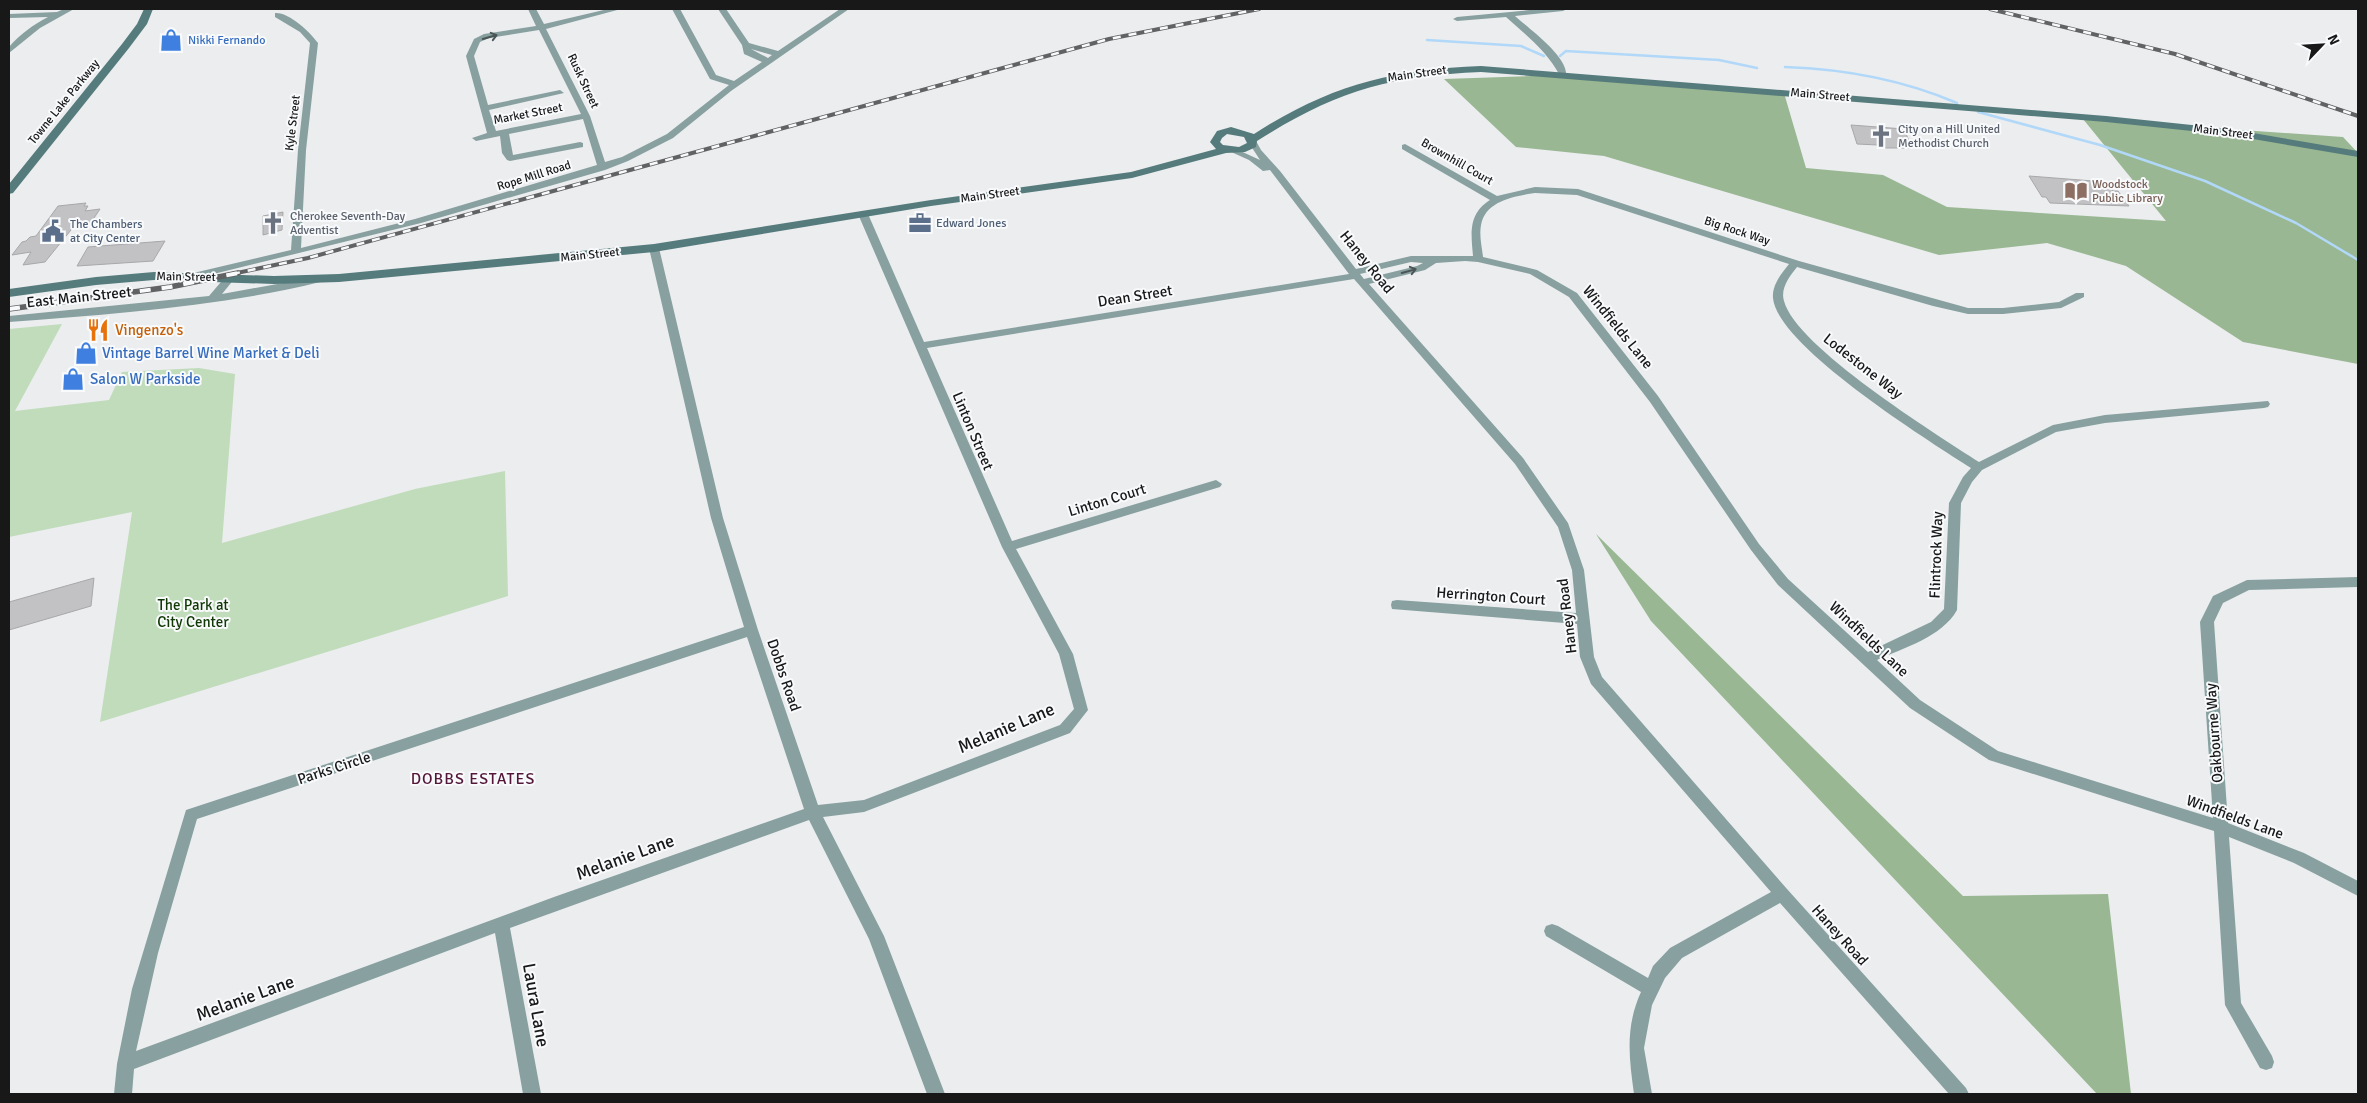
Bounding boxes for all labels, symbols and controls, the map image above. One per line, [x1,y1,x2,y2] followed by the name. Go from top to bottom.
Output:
[2297,20,2347,70] north arrow
[158,27,184,53] shop icon: Nikki Fernando
[481,31,497,41] one-way arrow
[2324,32,2343,48] text: N
[188,33,265,48] place label: Nikki Fernando
[564,51,602,111] street label: Rusk Street
[25,56,103,147] street label: Towne Lake Parkway
[1386,62,1448,86] street label: Main Street
[1790,85,1850,105] street label: Main Street
[282,94,304,152] street label: Kyle Street
[492,100,564,128] street label: Market Street
[2193,121,2253,143] street label: Main Street
[1898,122,2000,151] place label: City on a Hill United Methodist Church
[1868,123,1894,149] church icon: City on a Hill United Methodist Church
[1418,135,1496,189] street label: Brownhill Court
[495,158,573,194] street label: Rope Mill Road
[2092,177,2163,206] place label: Woodstock Public Library
[2063,178,2089,204] library icon: Woodstock Public Library
[959,183,1021,207] street label: Main Street
[290,209,406,238] place label: Cherokee Seventh-Day Adventist
[260,210,286,236] church icon: Cherokee Seventh-Day Adventist
[907,210,933,236] office icon: Edward Jones
[1702,213,1772,249] street label: Big Rock Way
[936,216,1006,231] place label: Edward Jones
[70,217,143,246] place label: The Chambers at City Center
[40,218,66,244] public building icon: The Chambers at City Center
[1336,227,1398,297] street label: Haney Road
[560,244,620,266] street label: Main Street
[1401,266,1417,275] one-way arrow
[156,269,216,285] street label: Main Street
[1096,281,1174,311] street label: Dean Street
[1579,282,1657,372] street label: Windfields Lane
[26,283,132,311] street label: East Main Street
[85,317,111,343] restaurant icon: Vingenzo's
[115,321,184,339] place label: Vingenzo's
[1820,329,1906,403] street label: Lodestone Way
[73,340,99,366] shop icon: Vintage Barrel Wine Market & Deli
[102,344,320,362] place label: Vintage Barrel Wine Market & Deli
[60,366,86,392] shop icon: Salon W Parkside
[90,370,200,388] place label: Salon W Parkside
[948,389,998,473] street label: Linton Street
[1066,480,1148,520] street label: Linton Court
[1925,511,1947,599] street label: Flintrock Way
[1553,577,1581,655] street label: Haney Road
[1436,583,1546,609] street label: Herrington Court
[157,596,229,631] park label: The Park at City Center
[1825,598,1913,680] street label: Windfields Lane
[763,636,805,714] street label: Dobbs Road
[2202,683,2226,783] street label: Oakbourne Way
[954,698,1058,758] street label: Melanie Lane
[295,748,373,788] street label: Parks Circle
[411,769,535,789] district label: DOBBS ESTATES
[2184,791,2286,843] street label: Windfields Lane
[573,829,677,885] street label: Melanie Lane
[1808,901,1872,969] street label: Haney Road
[518,961,554,1049] street label: Laura Lane
[193,970,297,1026] street label: Melanie Lane

